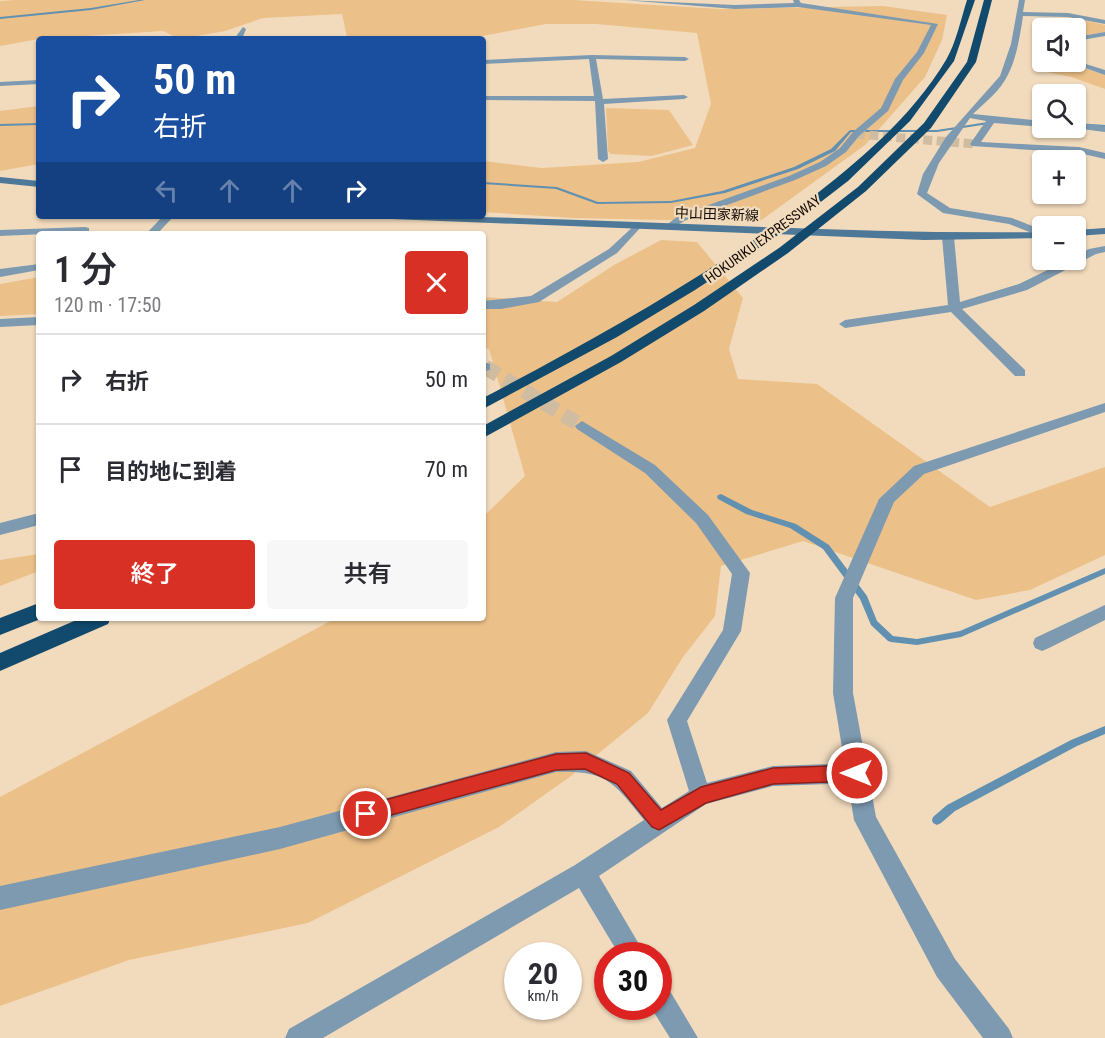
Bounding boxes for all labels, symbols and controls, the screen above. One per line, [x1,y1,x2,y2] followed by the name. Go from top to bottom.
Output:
[1032,18,1086,270] map controls
[1032,18,1086,72] button: sound
[153,55,236,104] text: 50 m
[54,60,132,138] icon: right
[1032,84,1086,138] button: search
[153,111,207,143] text: 右折
[1032,150,1086,204] button: +
[150,174,183,207] icon: left
[213,174,246,207] icon: ahead
[276,174,309,207] icon: ahead
[339,174,372,207] icon: right
[702,191,824,286] street label: HOKURIKU EXPRESSWAY
[675,205,759,223] street label: 中山田家新線
[1032,216,1086,270] button: −
[54,249,116,291] text: 1 分
[405,251,468,314] button: close
[54,293,161,317] text: 120 m · 17:50
[54,363,87,396] icon: right
[425,367,468,392] text: 50 m
[105,369,149,394] text: 右折
[54,453,87,486] icon: arrive
[425,457,468,482] text: 70 m
[105,459,237,484] text: 目的地に到着
[54,540,255,609] button: 終了
[267,540,468,609] button: 共有
[825,741,889,805] position arrow
[340,788,391,839] pin
[349,797,382,830] icon: arrive
[594,942,672,1020] speed limit sign: 30
[528,956,558,991] text: 20
[528,987,558,1005] text: km/h

